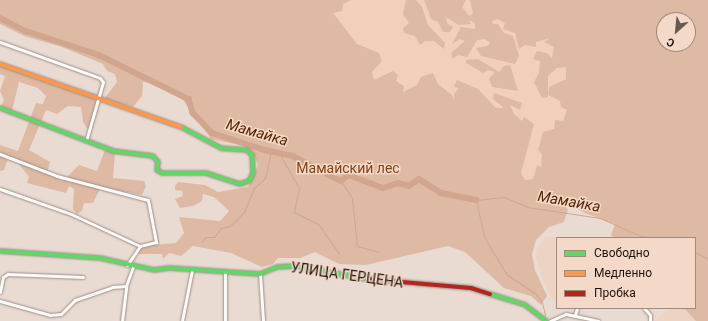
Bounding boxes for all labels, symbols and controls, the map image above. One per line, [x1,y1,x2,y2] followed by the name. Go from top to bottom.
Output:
[656,12,696,52] north arrow
[665,35,677,50] text: С
[224,116,290,150] water label: Мамайка
[296,160,400,176] park label: Мамайский лес
[536,188,602,216] water label: Мамайка
[556,237,696,309] legend
[594,246,650,260] text: Свободно
[290,259,404,291] street label: УЛИЦА ГЕРЦЕНА
[594,266,652,280] text: Медленно
[594,286,636,300] text: Пробка

